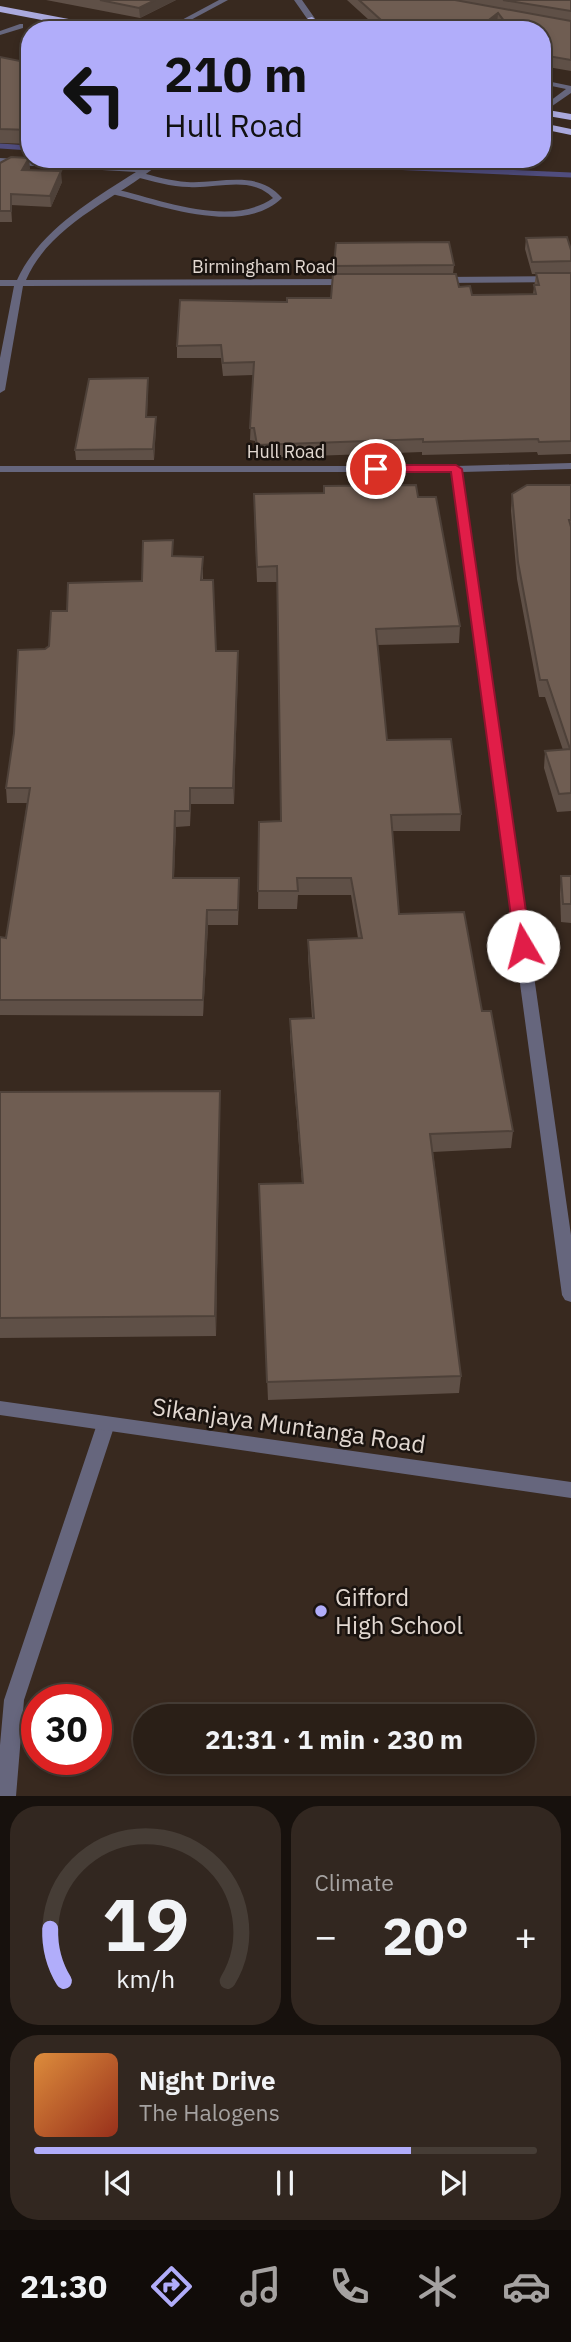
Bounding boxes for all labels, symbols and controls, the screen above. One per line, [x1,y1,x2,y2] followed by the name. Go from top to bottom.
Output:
[164,42,308,105] text: 210 m
[49,49,140,140] icon: left
[164,104,303,146] text: Hull Road
[192,255,336,278] street label: Birmingham Road
[346,439,406,499] pin
[247,440,325,463] street label: Hull Road
[357,450,395,488] icon: arrive
[486,909,560,983] position arrow
[150,1390,428,1460] street label: Sikanjaya Muntanga Road
[335,1581,463,1641] place label: Gifford High School
[313,1603,329,1619] marker: Gifford High School
[21,1684,112,1775] speed limit sign: 30
[205,1722,463,1756] text: 21:31 · 1 min · 230 m
[315,1867,394,1897] text: Climate
[102,1877,189,1972] text: 19
[382,1902,469,1969] text: 20°
[315,1911,337,1960] text: −
[514,1911,537,1960] text: +
[116,1962,175,1995] text: km/h
[139,2063,276,2097] text: Night Drive
[139,2097,280,2127] text: The Halogens
[99,2164,137,2202] icon: previous
[266,2164,304,2202] icon: pause
[434,2164,472,2202] icon: next
[147,2262,196,2311] icon: directions
[236,2262,285,2311] icon: music
[325,2262,374,2311] icon: phone
[413,2262,462,2311] icon: climate
[502,2262,551,2311] icon: car
[20,2265,107,2307] text: 21:30

